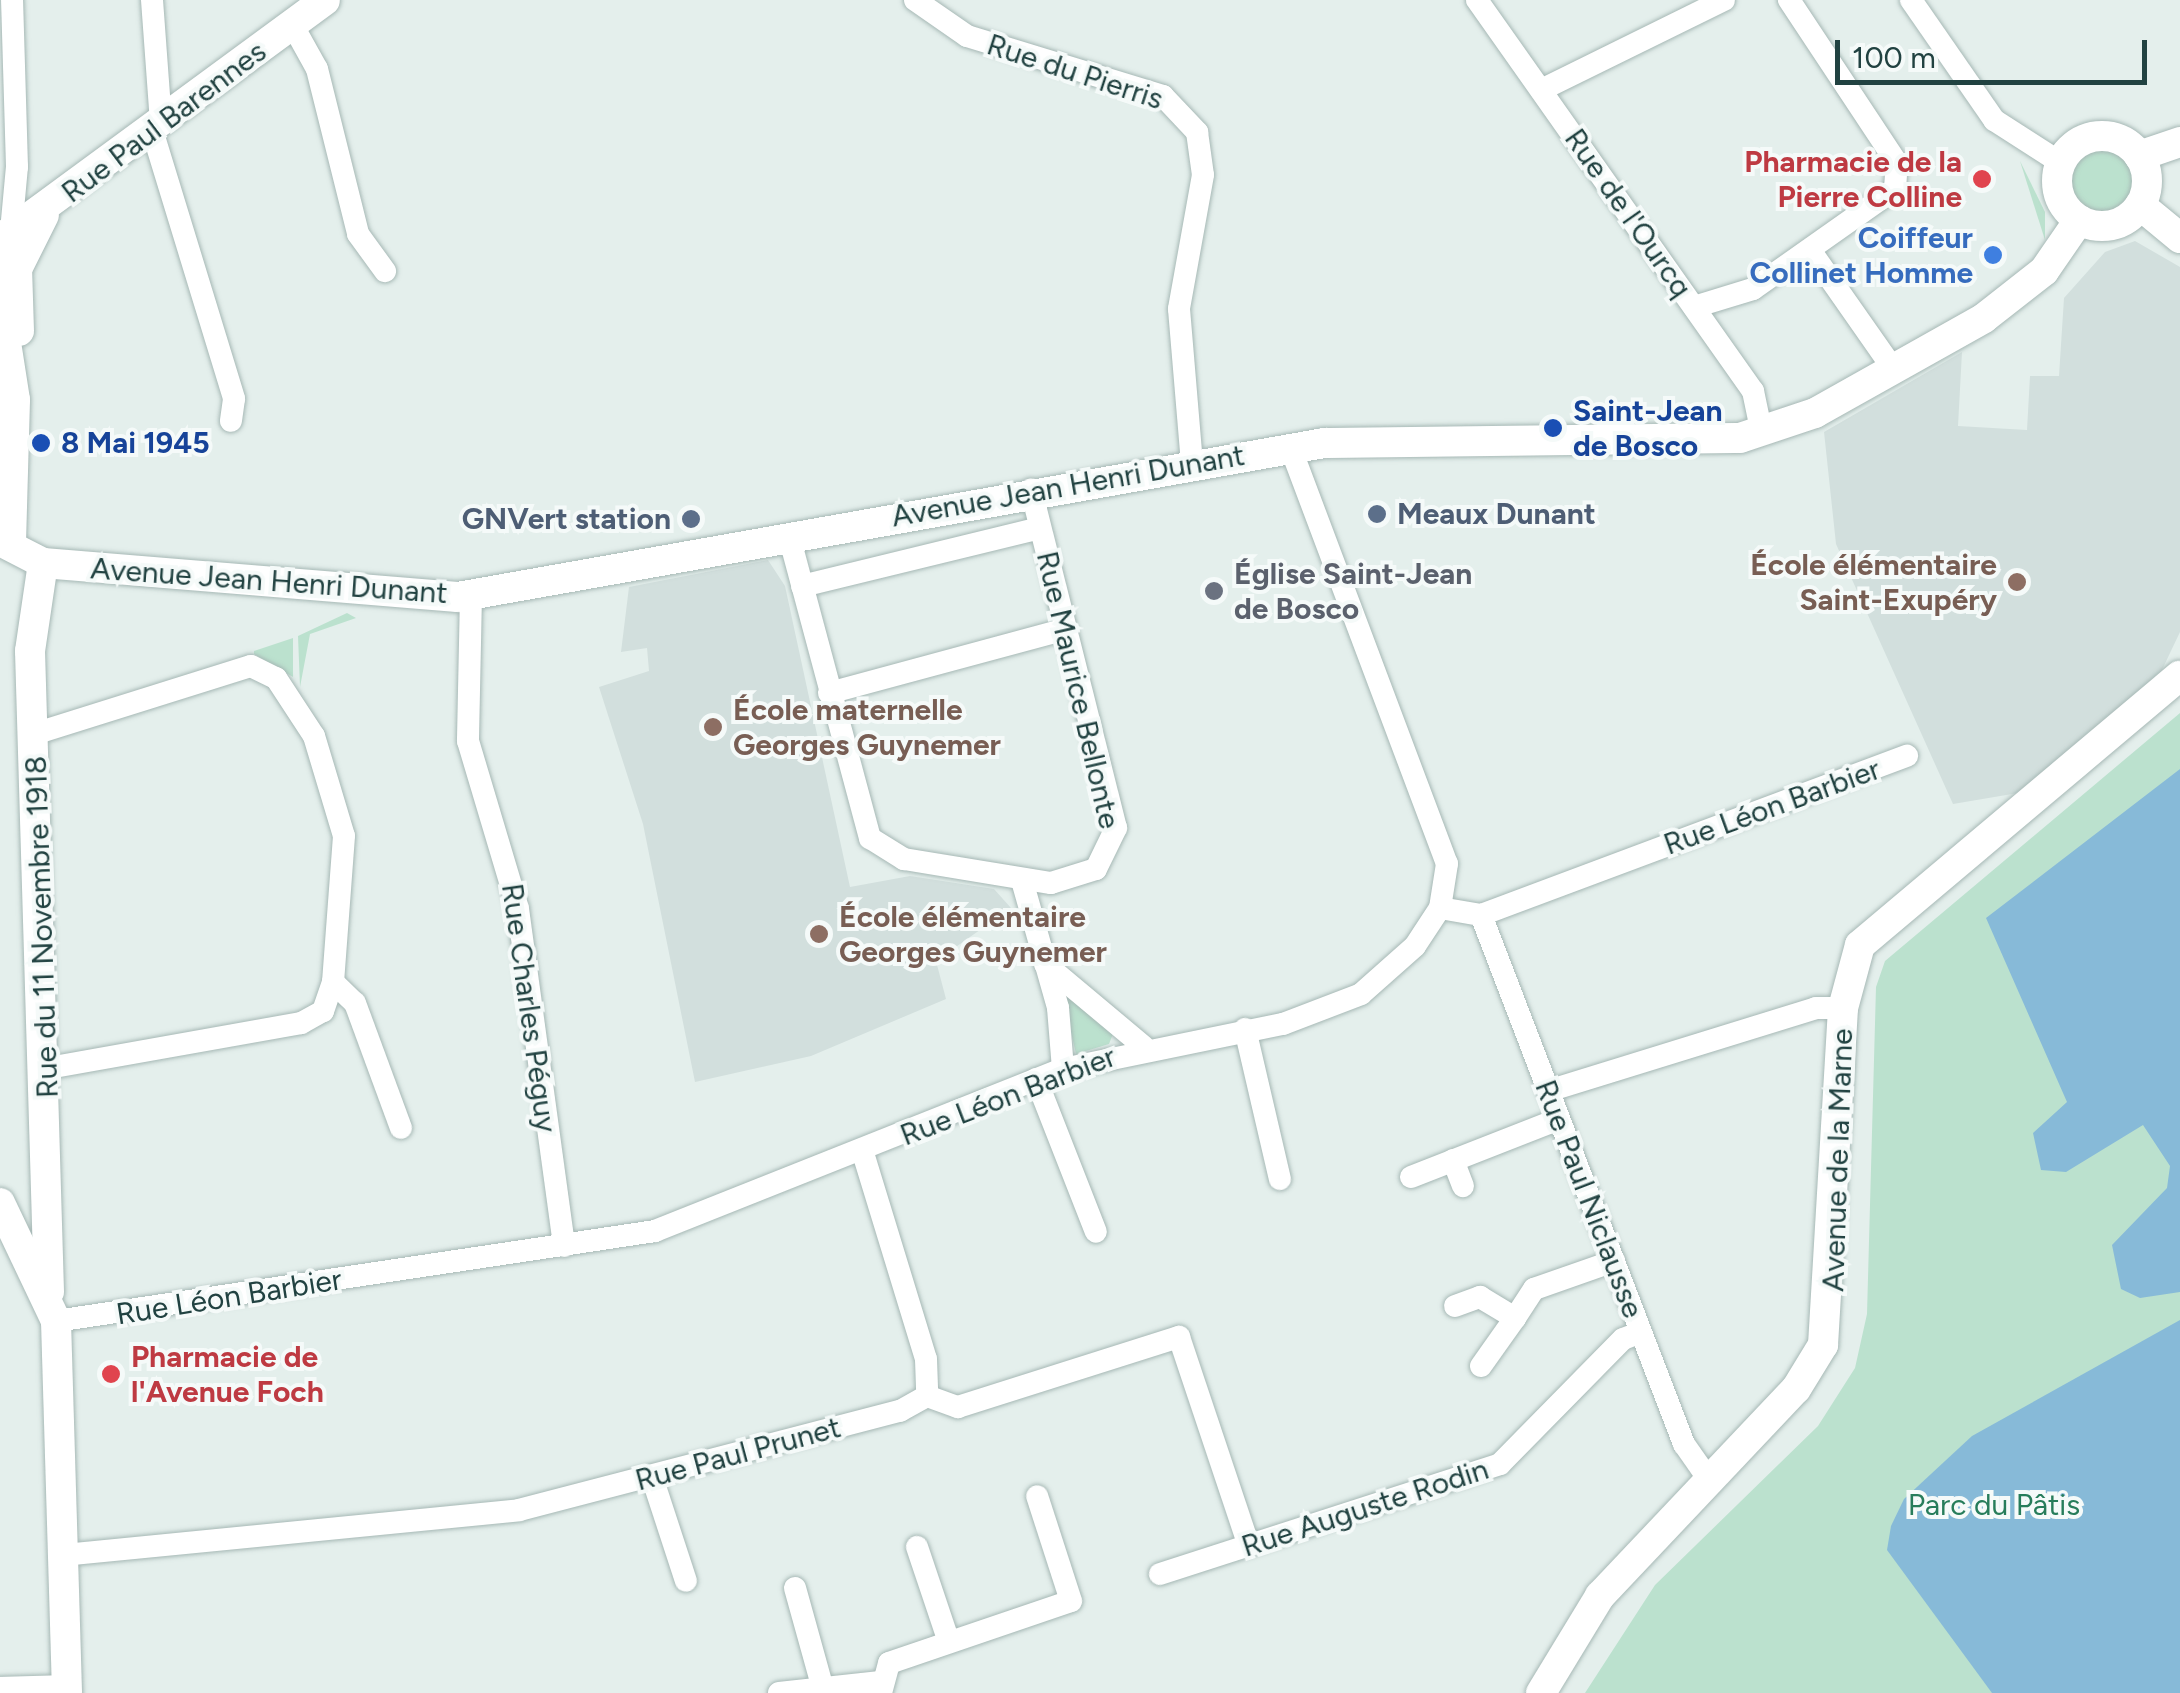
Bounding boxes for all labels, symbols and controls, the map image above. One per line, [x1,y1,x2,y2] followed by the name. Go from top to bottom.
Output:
[1840,20,2152,82] scale bar
[982,27,1168,117] street label: Rue du Pierris
[55,33,273,211] street label: Rue Paul Barennes
[1852,39,1936,76] text: 100 m
[1557,122,1699,304] street label: Rue de l'Ourcq
[1744,144,1962,214] place label: Pharmacie de la Pierre Colline
[1971,168,1993,190] marker: Pharmacie de la Pierre Colline
[1749,220,1973,290] place label: Coiffeur Collinet Homme
[1982,244,2004,266] marker: Coiffeur Collinet Homme
[1573,393,1723,464] place label: Saint-Jean de Bosco
[1542,417,1564,439] marker: Saint-Jean de Bosco
[61,425,210,461] place label: 8 Mai 1945
[30,432,52,454] marker: 8 Mai 1945
[889,437,1247,535] street label: Avenue Jean Henri Dunant
[1397,496,1596,532] place label: Meaux Dunant
[462,501,671,537] place label: GNVert station
[1366,503,1388,525] marker: Meaux Dunant
[680,508,702,530] marker: GNVert station
[1750,547,1997,618] place label: École élémentaire Saint-Exupéry
[1029,548,1127,832] street label: Rue Maurice Bellonte
[89,551,449,611] street label: Avenue Jean Henri Dunant
[1234,556,1472,626] place label: Église Saint-Jean de Bosco
[2006,571,2028,593] marker: École élémentaire Saint-Exupéry
[1203,580,1225,602] marker: Église Saint-Jean de Bosco
[733,692,1001,762] place label: École maternelle Georges Guynemer
[702,716,724,738] marker: École maternelle Georges Guynemer
[1659,751,1885,863] street label: Rue Léon Barbier
[18,755,66,1099] street label: Rue du 11 Novembre 1918
[494,881,564,1135] street label: Rue Charles Péguy
[839,899,1107,970] place label: École élémentaire Georges Guynemer
[808,923,830,945] marker: École élémentaire Georges Guynemer
[1815,1028,1861,1292] street label: Avenue de la Marne
[895,1038,1121,1154] street label: Rue Léon Barbier
[1527,1075,1651,1323] street label: Rue Paul Niclausse
[114,1261,344,1333] street label: Rue Léon Barbier
[131,1339,324,1410] place label: Pharmacie de l'Avenue Foch
[100,1363,122,1385] marker: Pharmacie de l'Avenue Foch
[631,1409,845,1499] street label: Rue Paul Prunet
[1237,1451,1493,1565] street label: Rue Auguste Rodin
[1908,1487,2080,1523] park label: Parc du Pâtis

